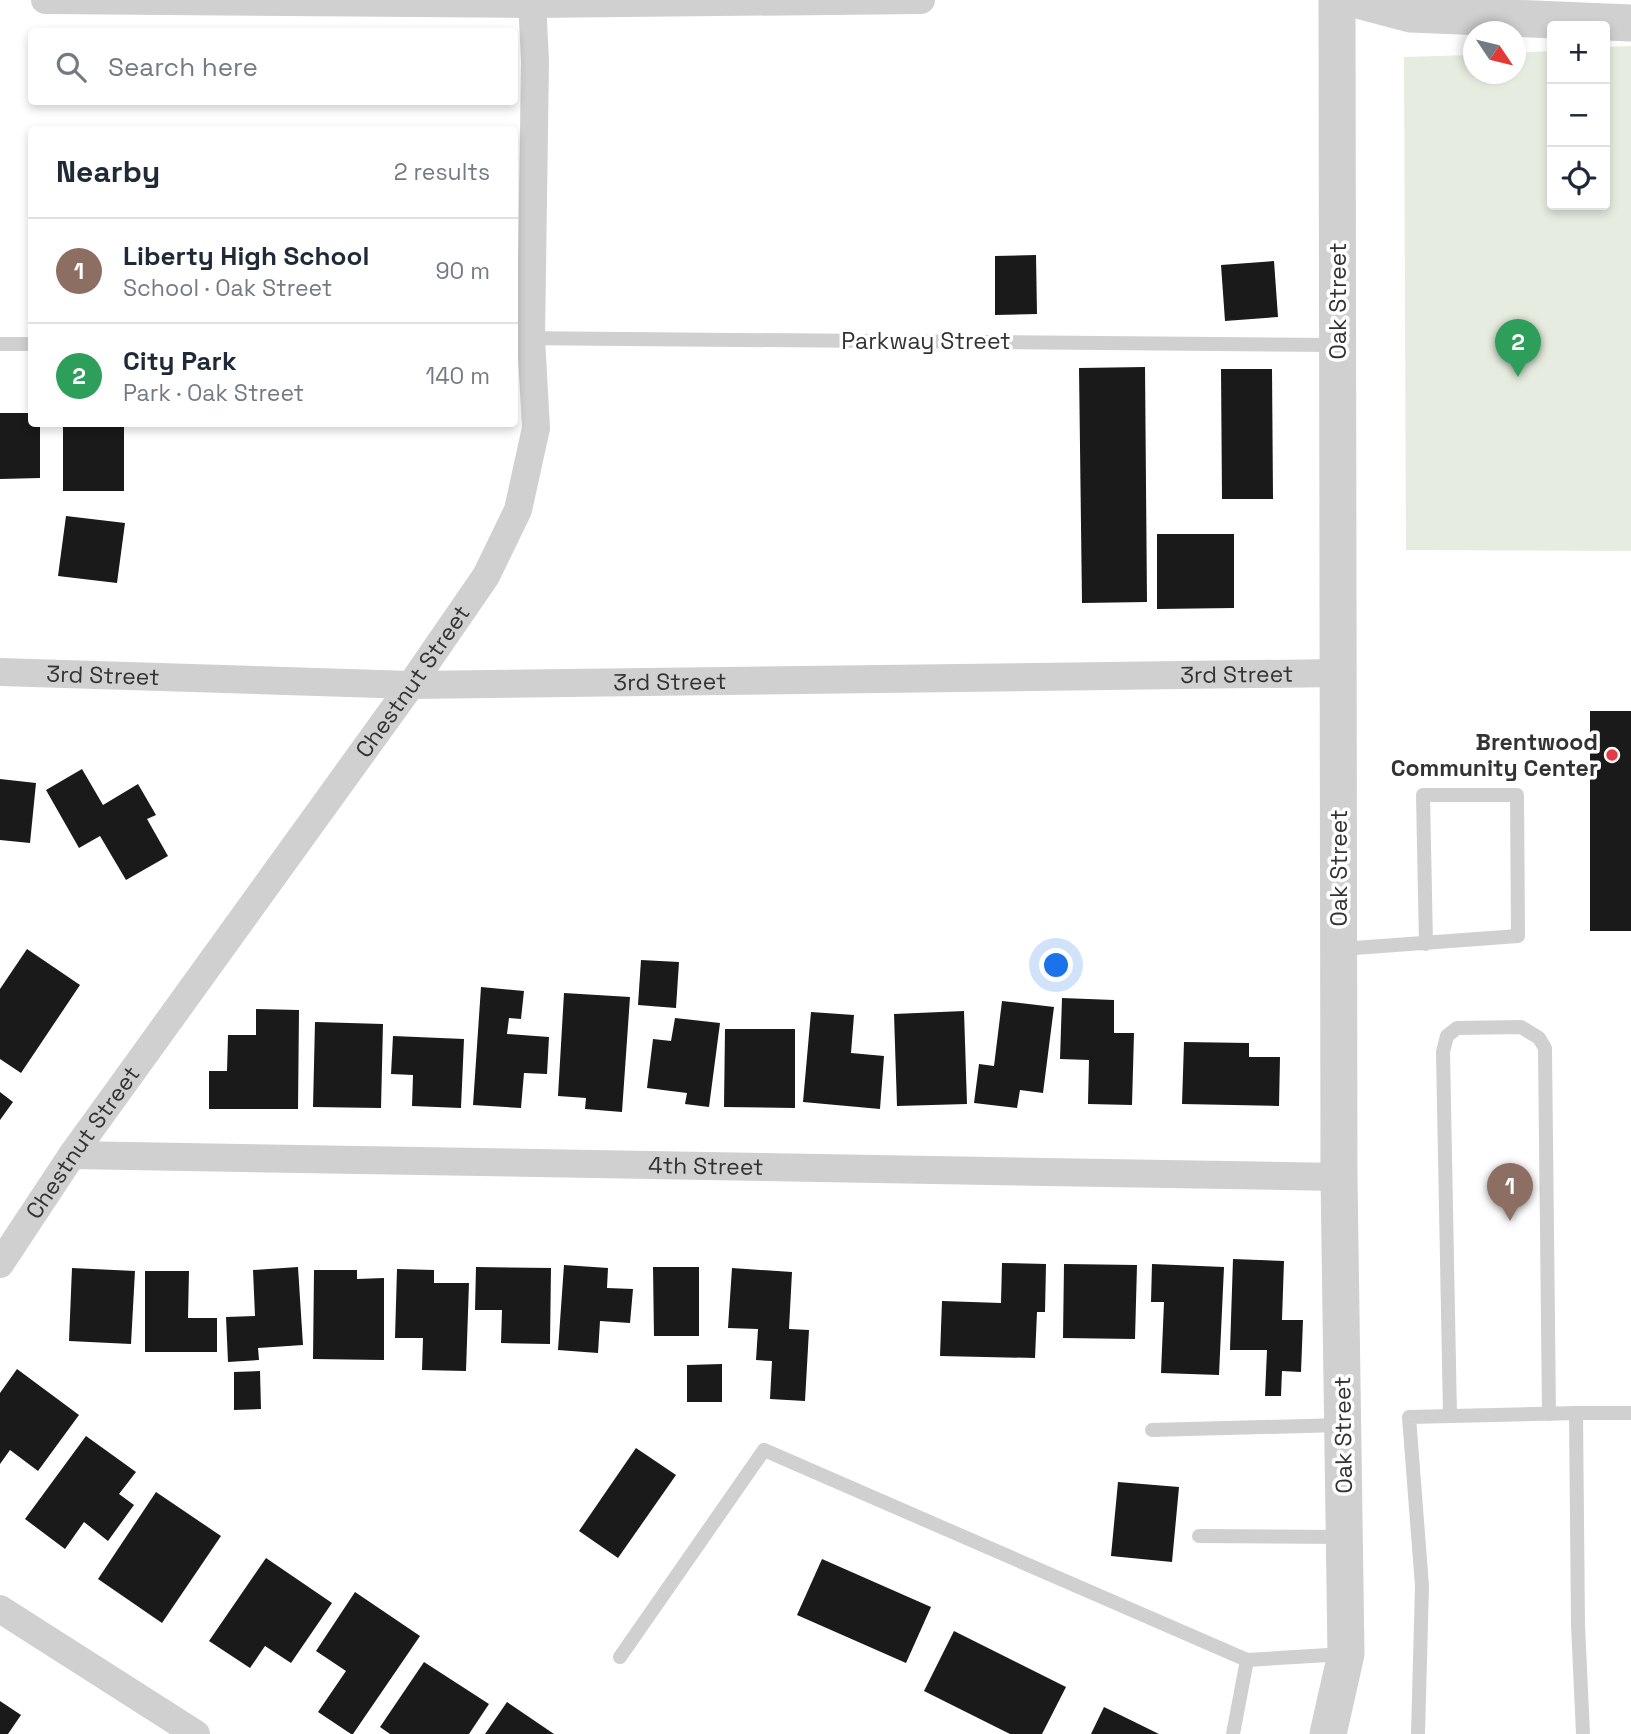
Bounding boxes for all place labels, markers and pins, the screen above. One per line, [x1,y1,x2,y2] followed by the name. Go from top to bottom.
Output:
[1495,319,1541,377] pin: 2
[1391,727,1598,783] place label: Brentwood Community Center
[1604,747,1620,763] marker: Brentwood Community Center
[1487,1163,1533,1221] pin: 1

